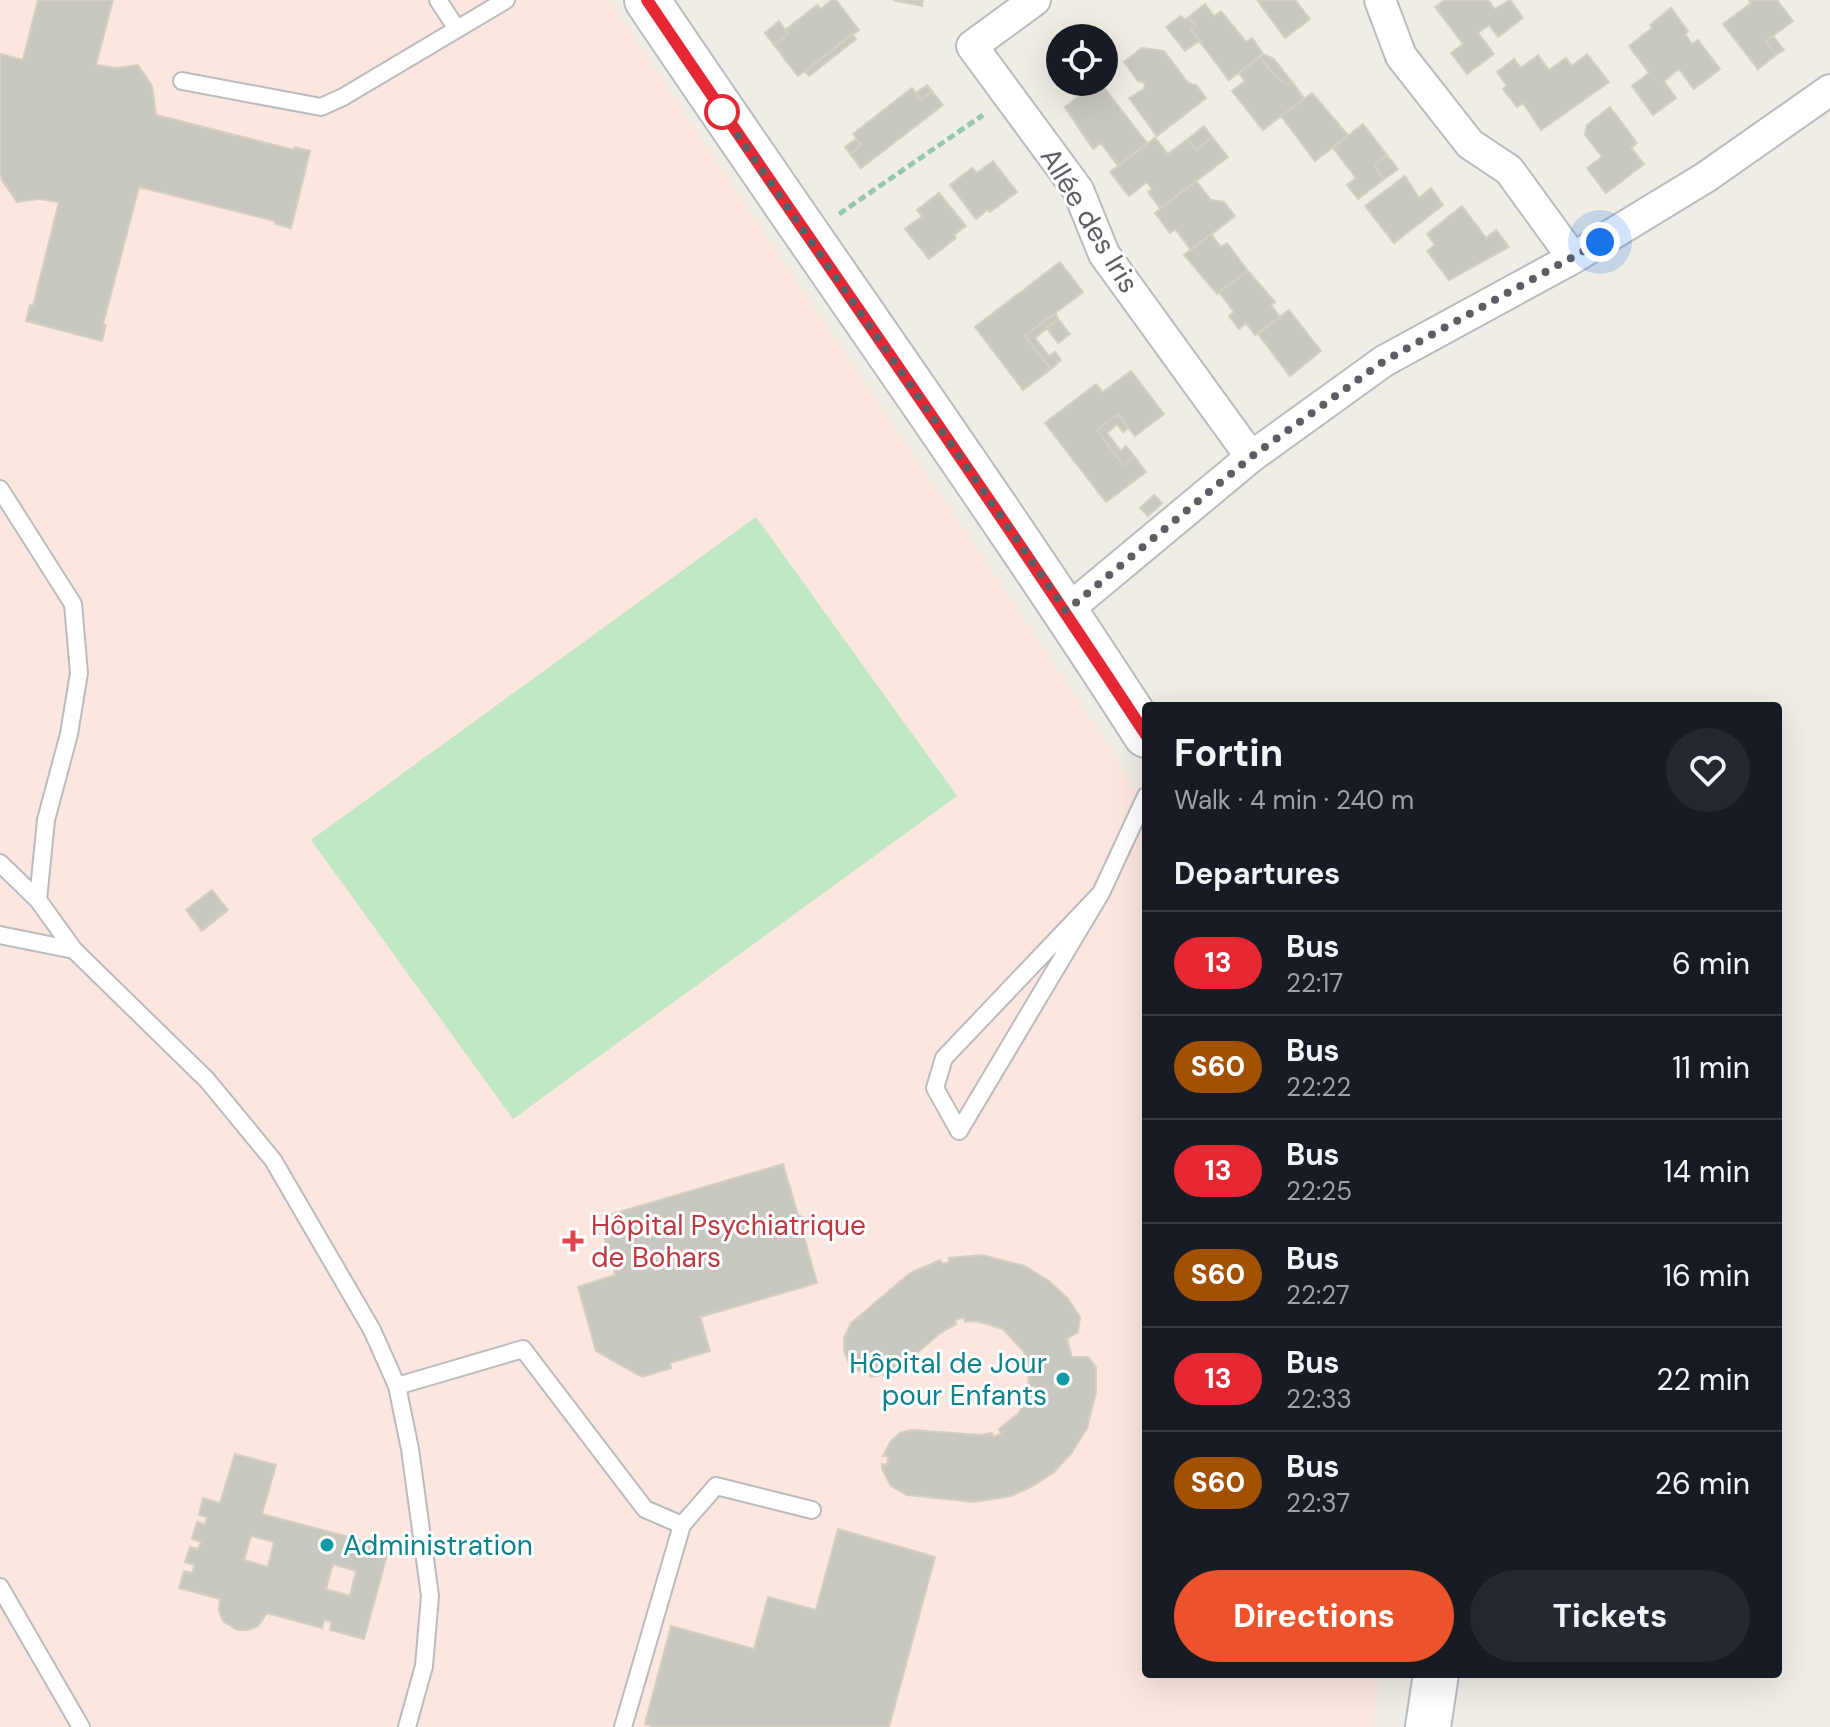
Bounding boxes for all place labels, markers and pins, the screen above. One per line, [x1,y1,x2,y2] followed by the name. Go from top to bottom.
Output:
[705,95,739,129] unlabelled marker
[591,1207,866,1276] place label: Hôpital Psychiatrique de Bohars
[562,1230,584,1252] marker: Hôpital Psychiatrique de Bohars
[849,1345,1047,1414] place label: Hôpital de Jour pour Enfants
[1054,1370,1072,1388] marker: Hôpital de Jour pour Enfants
[343,1527,533,1564] place label: Administration
[318,1536,336,1554] marker: Administration

